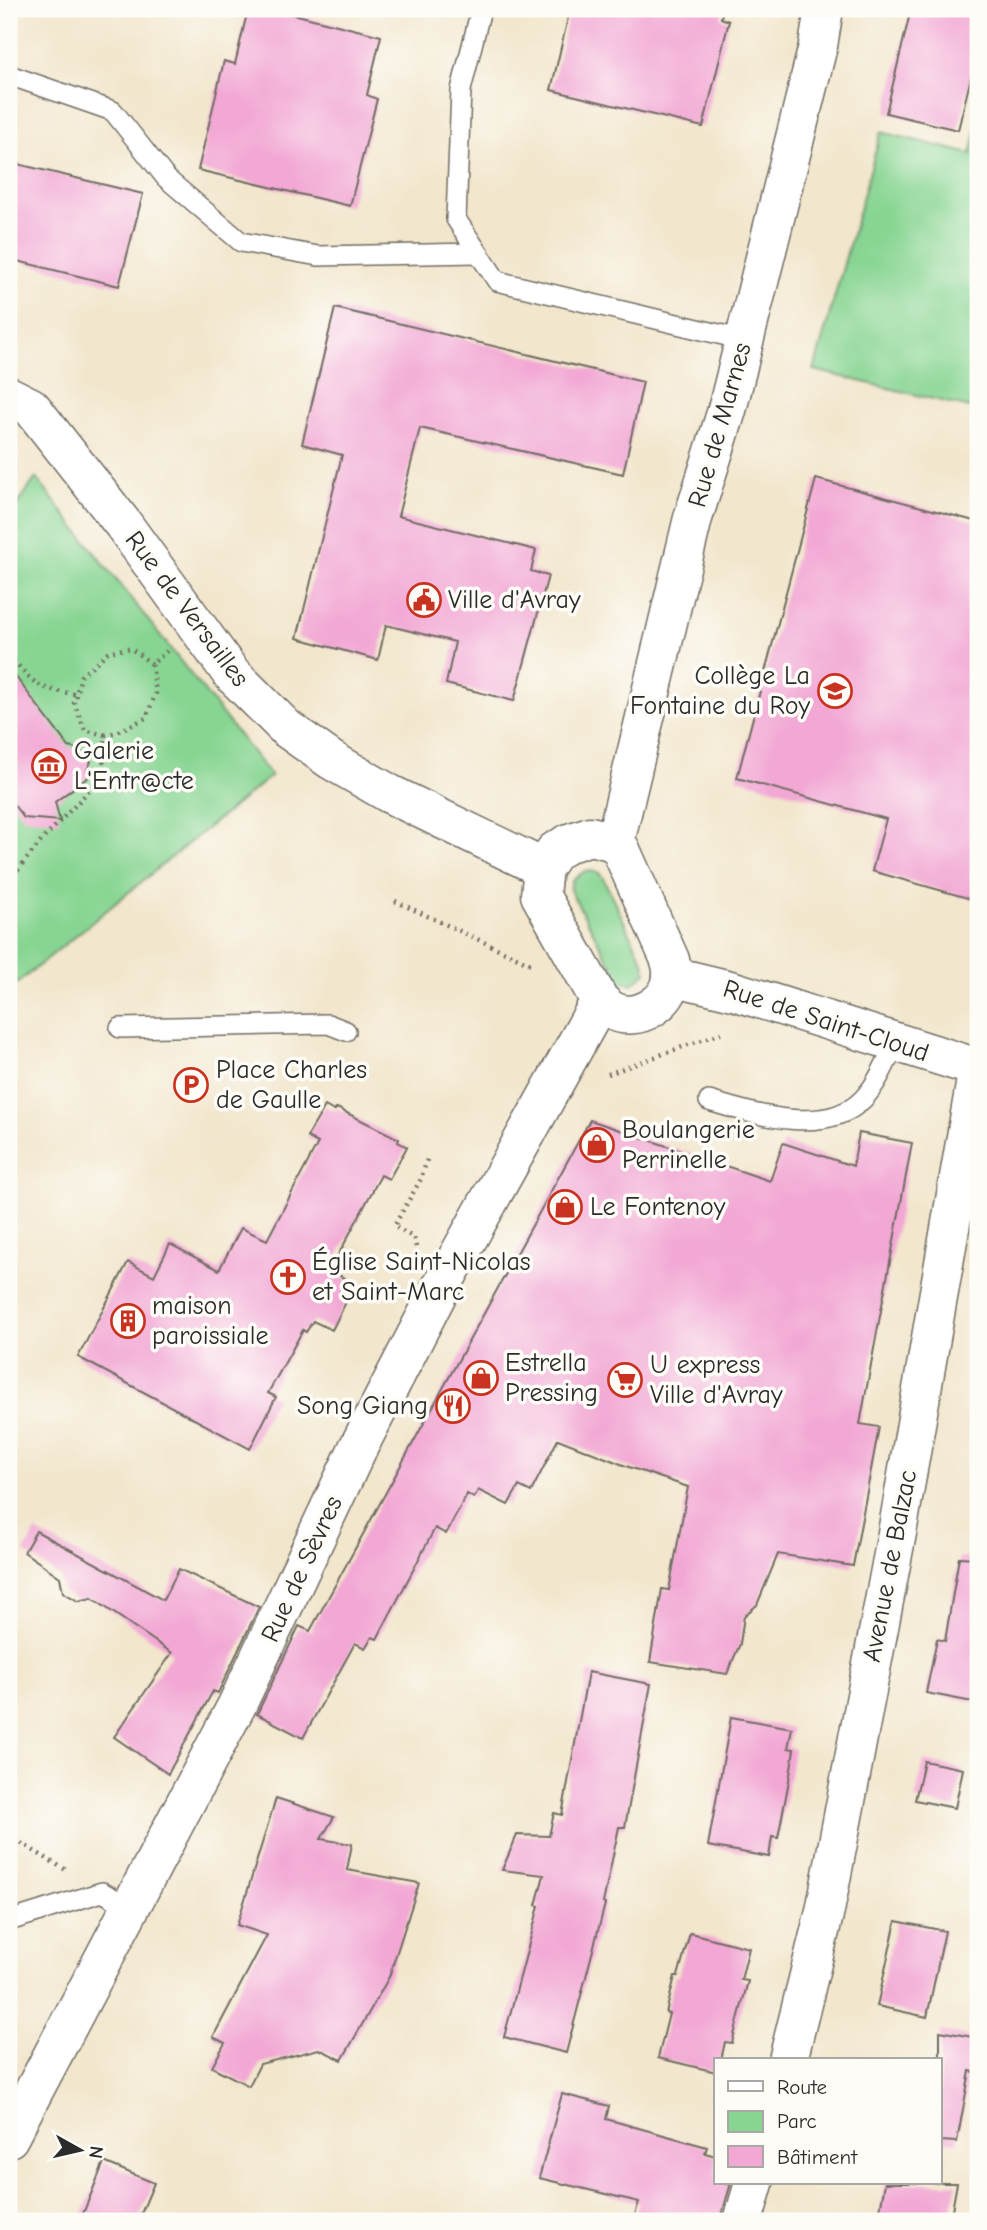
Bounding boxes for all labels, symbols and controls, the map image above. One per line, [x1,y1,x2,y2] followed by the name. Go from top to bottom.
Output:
[682,339,758,511] street label: Rue de Marnes
[119,525,255,693] street label: Rue de Versailles
[405,581,443,619] public building icon: Ville d'Avray
[448,585,581,615] place label: Ville d'Avray
[630,661,810,721] place label: Collège La Fontaine du Roy
[816,672,854,710] school or university icon: Collège La Fontaine du Roy
[74,736,194,796] place label: Galerie L'Entr@cte
[30,747,68,785] museum icon: Galerie L'Entr@cte
[719,974,933,1068] street label: Rue de Saint-Cloud
[216,1055,367,1115] place label: Place Charles de Gaulle
[172,1066,210,1104] parking icon: Place Charles de Gaulle
[622,1115,755,1175] place label: Boulangerie Perrinelle
[578,1126,616,1164] shop icon: Boulangerie Perrinelle
[546,1188,584,1226] shop icon: Le Fontenoy
[590,1192,726,1222] place label: Le Fontenoy
[312,1246,531,1307] place label: Église Saint-Nicolas et Saint-Marc
[269,1258,307,1296] church icon: Église Saint-Nicolas et Saint-Marc
[152,1291,268,1351] place label: maison paroissiale
[109,1302,147,1340] building icon: maison paroissiale
[505,1348,598,1408] place label: Estrella Pressing
[650,1350,783,1410] place label: U express Ville d'Avray
[462,1359,500,1397] shop icon: Estrella Pressing
[606,1361,644,1399] supermarket icon: U express Ville d'Avray
[434,1387,472,1425] restaurant icon: Song Giang
[297,1391,428,1421] place label: Song Giang
[857,1467,923,1665] street label: Avenue de Balzac
[255,1491,349,1647] street label: Rue de Sèvres
[714,2058,942,2184] legend
[777,2075,827,2099] text: Route
[777,2109,817,2133] text: Parc
[46,2114,116,2184] north arrow
[84,2145,108,2160] text: N
[777,2145,858,2169] text: Bâtiment

